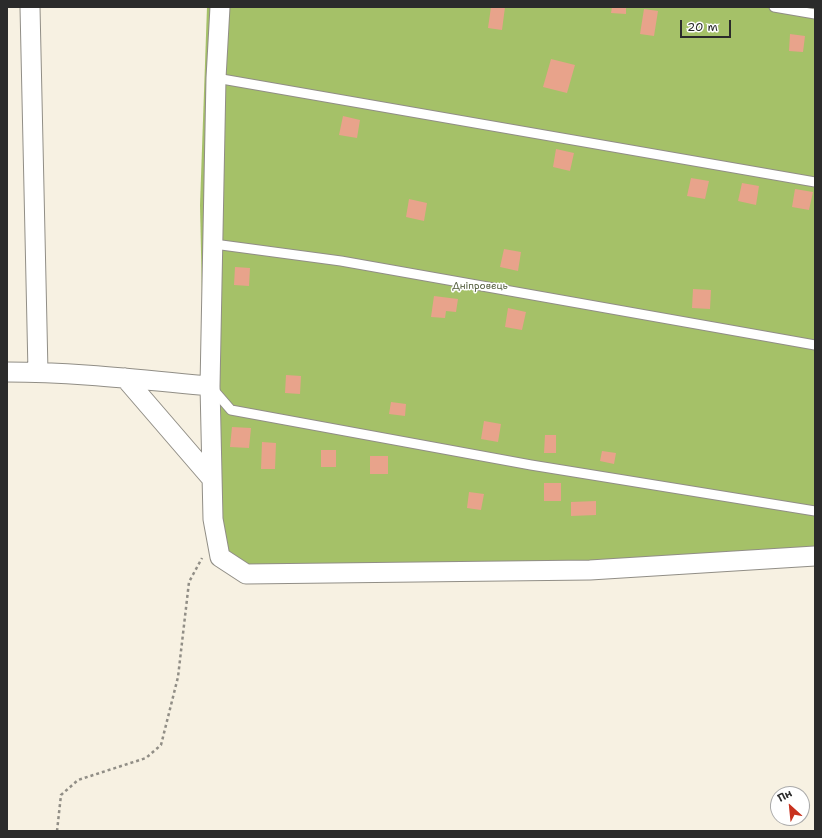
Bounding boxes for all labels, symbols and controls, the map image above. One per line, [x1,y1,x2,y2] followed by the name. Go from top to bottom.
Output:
[682,12,733,38] scale bar
[687,19,718,35] text: 20 m
[452,280,508,292] park label: Дніпровець
[770,786,810,826] north arrow
[775,786,795,806] text: Пн

